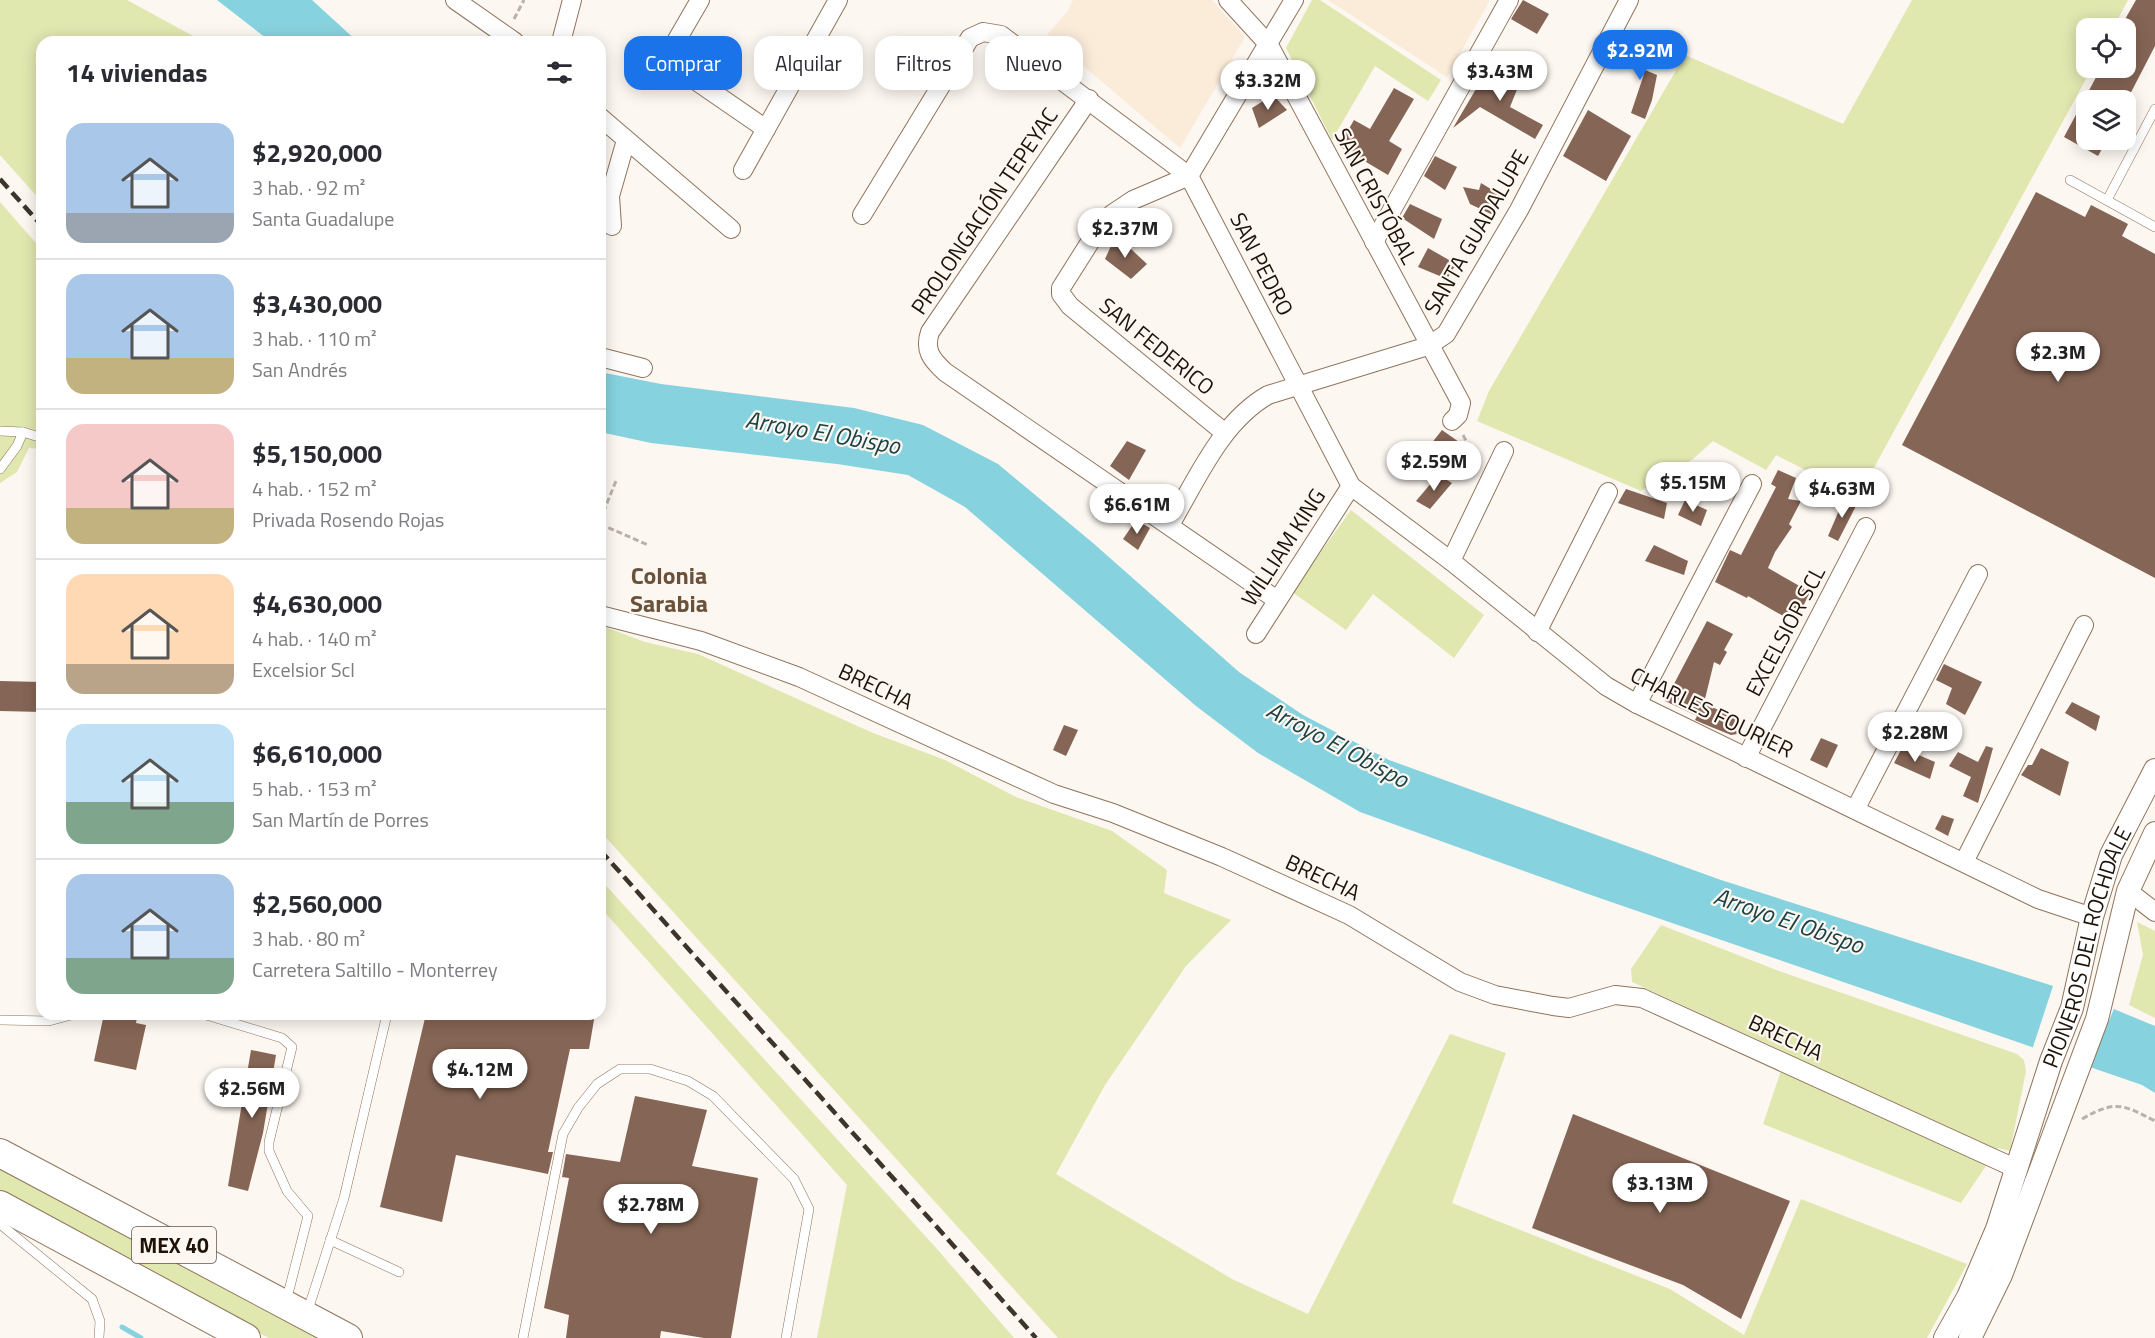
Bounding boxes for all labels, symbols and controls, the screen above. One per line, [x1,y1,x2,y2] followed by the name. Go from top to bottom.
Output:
[2076,18,2136,150] map controls
[2076,18,2136,78] button: locate
[1591,30,1689,81] pin: $2.92M
[1606,34,1674,65] text: $2.92M
[624,36,742,90] chip: Comprar
[754,36,863,90] chip: Alquilar
[875,36,973,90] chip: Filtros
[985,36,1083,90] chip: Nuevo
[1451,51,1549,102] pin: $3.43M
[66,53,208,92] text: 14 viviendas
[1466,55,1534,86] text: $3.43M
[543,56,576,89] icon: filters
[1219,60,1317,111] pin: $3.32M
[1234,64,1302,95] text: $3.32M
[2076,90,2136,150] button: layers
[902,101,1066,321] street label: PROLONGACIÓN TEPEYAC
[1326,122,1426,271] street label: SAN CRISTÓBAL
[252,133,382,172] text: $2,920,000
[1415,143,1537,321] street label: SANTA GUADALUPE
[114,147,186,219] icon: home
[252,172,365,203] text: 3 hab. · 92 m²
[252,203,394,234] text: Santa Guadalupe
[1221,206,1303,322] street label: SAN PEDRO
[1076,208,1174,259] pin: $2.37M
[1091,212,1159,243] text: $2.37M
[252,284,382,323] text: $3,430,000
[1092,289,1222,403] street label: SAN FEDERICO
[114,298,186,370] icon: home
[252,323,377,354] text: 3 hab. · 110 m²
[2016,332,2100,383] pin: $2.3M
[2030,336,2086,367] text: $2.3M
[252,354,347,385] text: San Andrés
[743,401,904,463] water label: Arroyo El Obispo
[252,434,382,473] text: $5,150,000
[1385,441,1483,492] pin: $2.59M
[1400,445,1468,476] text: $2.59M
[114,448,186,520] icon: home
[1644,462,1742,513] pin: $5.15M
[1659,466,1727,497] text: $5.15M
[1793,468,1891,519] pin: $4.63M
[1808,472,1876,503] text: $4.63M
[252,473,377,504] text: 4 hab. · 152 m²
[1232,481,1334,613] street label: WILLIAM KING
[1088,484,1186,535] pin: $6.61M
[1103,488,1171,519] text: $6.61M
[252,504,444,535] text: Privada Rosendo Rojas
[630,557,708,621] district label: Colonia Sarabia
[1736,559,1834,702] street label: EXCELSIOR SCL
[252,584,382,623] text: $4,630,000
[114,598,186,670] icon: home
[252,623,377,654] text: 4 hab. · 140 m²
[252,654,355,685] text: Excelsior Scl
[833,654,919,718] street label: BRECHA
[1625,658,1799,766] street label: CHARLES FOURIER
[1261,691,1416,797] water label: Arroyo El Obispo
[1866,712,1964,763] pin: $2.28M
[1881,716,1949,747] text: $2.28M
[252,734,382,773] text: $6,610,000
[114,748,186,820] icon: home
[252,773,377,804] text: 5 hab. · 153 m²
[252,804,429,835] text: San Martín de Porres
[2033,820,2140,1073] street label: PIONEROS DEL ROCHDALE
[1280,845,1366,909] street label: BRECHA
[1709,878,1870,963] water label: Arroyo El Obispo
[252,884,382,923] text: $2,560,000
[114,898,186,970] icon: home
[252,923,365,954] text: 3 hab. · 80 m²
[252,954,498,985] text: Carretera Saltillo - Monterrey
[1743,1005,1829,1069] street label: BRECHA
[431,1049,529,1100] pin: $4.12M
[446,1053,514,1084] text: $4.12M
[203,1068,301,1119] pin: $2.56M
[218,1072,286,1103] text: $2.56M
[1611,1163,1709,1214] pin: $3.13M
[1626,1167,1694,1198] text: $3.13M
[602,1184,700,1235] pin: $2.78M
[617,1188,685,1219] text: $2.78M
[132,1227,216,1263] road number: MEX 40

